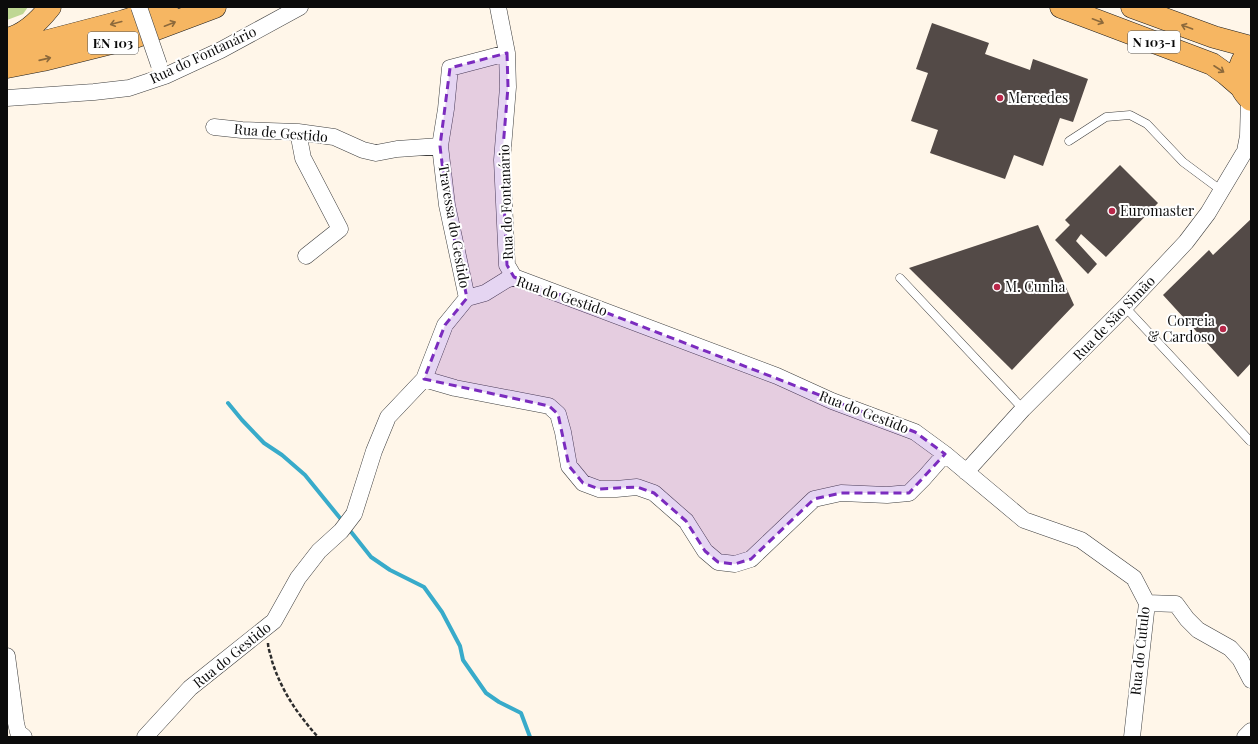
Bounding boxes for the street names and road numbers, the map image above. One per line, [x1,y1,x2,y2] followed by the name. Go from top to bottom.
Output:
[146,21,260,88] street label: Rua do Fontanário
[1128,31,1180,53] road number: N 103-1
[88,32,138,54] road number: EN 103
[233,119,329,146] street label: Rua de Gestido
[494,144,517,260] street label: Rua do Fontanário
[434,162,475,290] street label: Travessa do Gestido
[514,271,610,320] street label: Rua do Gestido
[1068,271,1159,364] street label: Rua de São Simão
[817,386,912,438] street label: Rua do Gestido
[1125,605,1154,696] street label: Rua do Cutulo
[189,617,275,692] street label: Rua do Gestido

